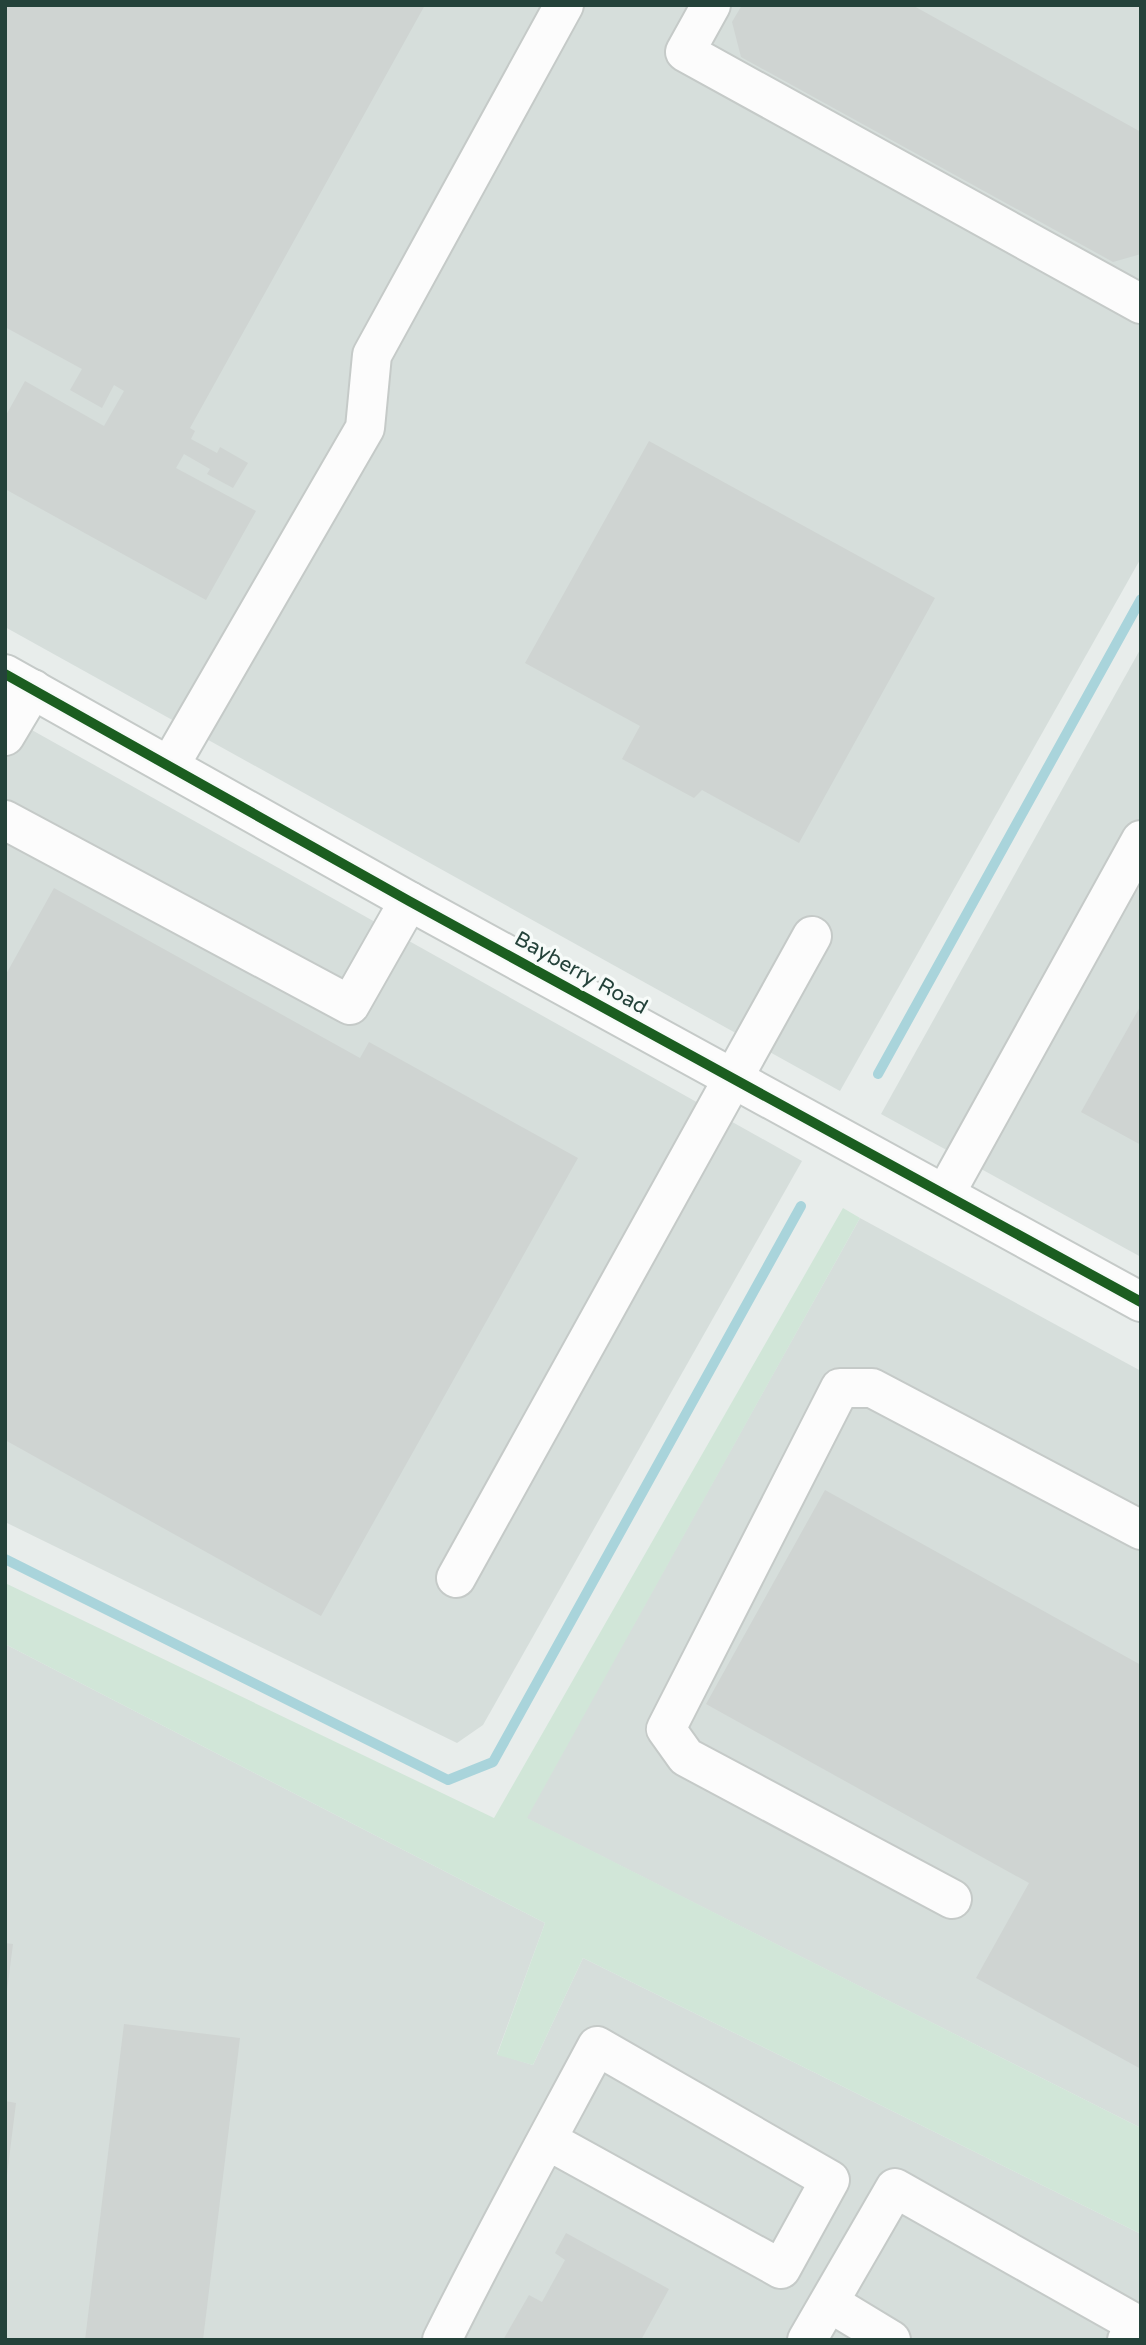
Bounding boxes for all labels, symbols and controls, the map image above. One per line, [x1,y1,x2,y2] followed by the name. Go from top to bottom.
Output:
[510,926,652,1020] street label: Bayberry Road

